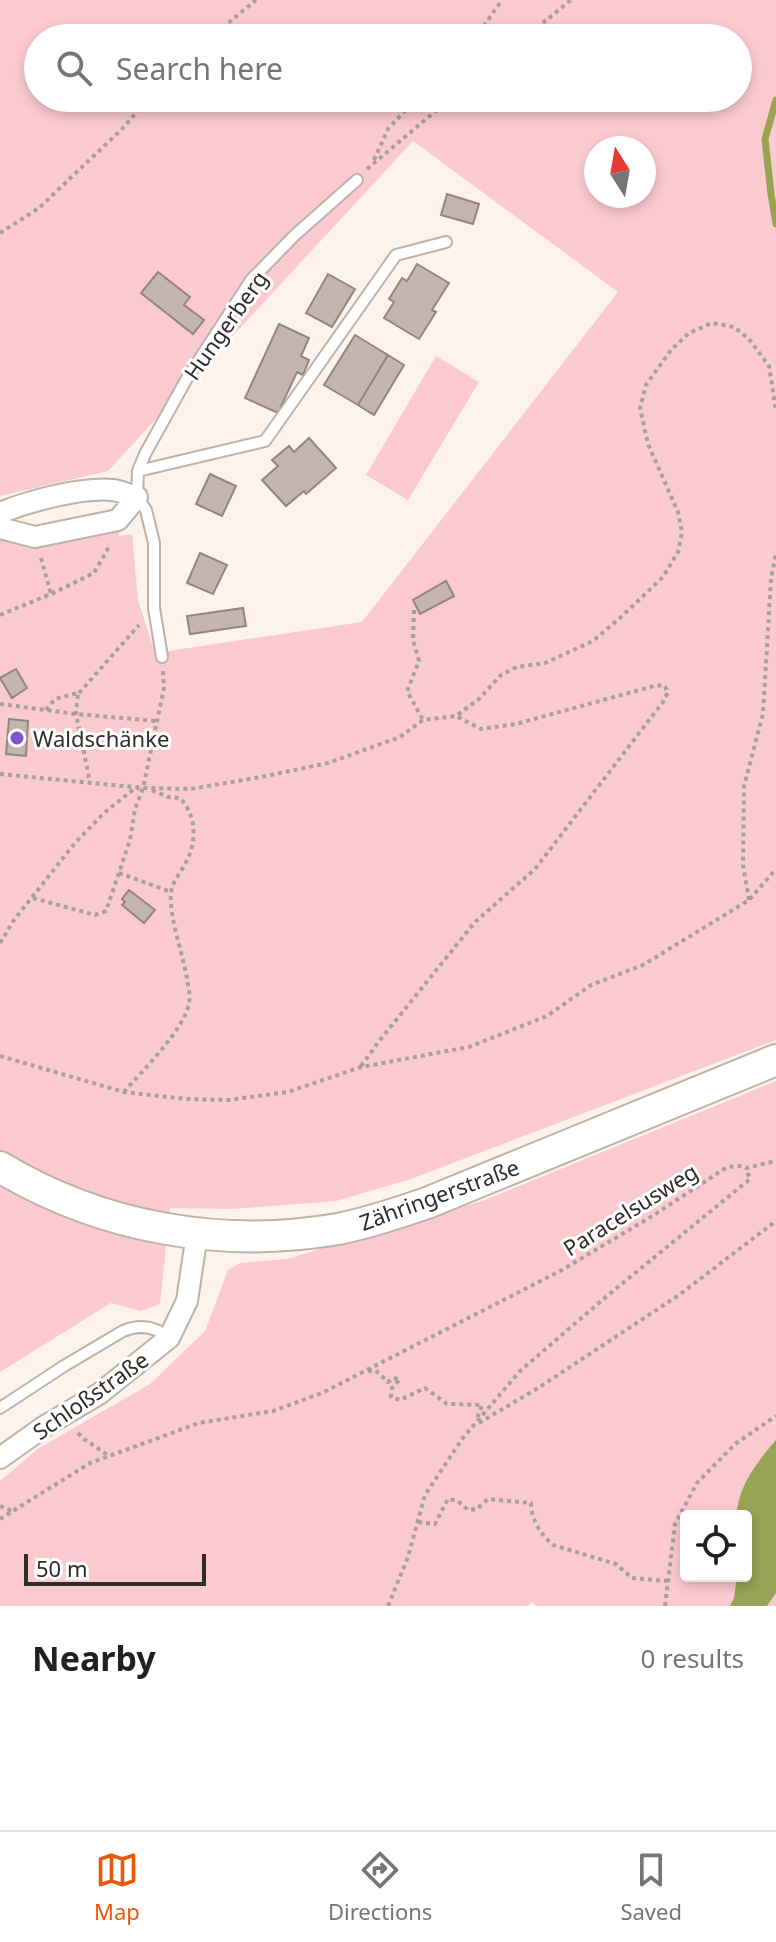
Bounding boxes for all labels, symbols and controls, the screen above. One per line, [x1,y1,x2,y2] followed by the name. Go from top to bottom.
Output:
[24,24,752,112] search box
[52,46,96,90] icon: search
[116,48,283,89] text: Search here
[584,136,656,208] north arrow
[176,264,274,386] street label: Hungerberg
[33,723,169,753] place label: Waldschänke
[8,729,26,747] marker: Waldschänke
[355,1151,523,1237] street label: Zähringerstraße
[557,1156,703,1262] street label: Paracelsusweg
[26,1344,154,1446] street label: Schloßstraße
[680,1510,752,1582] map controls
[680,1510,752,1582] button: locate
[24,1550,206,1586] scale bar
[36,1553,87,1583] text: 50 m
[32,1635,156,1681] text: Nearby
[640,1640,744,1676] text: 0 results
[94,1848,140,1926] tab: Map
[328,1848,432,1926] tab: Directions
[620,1848,682,1926] tab: Saved

